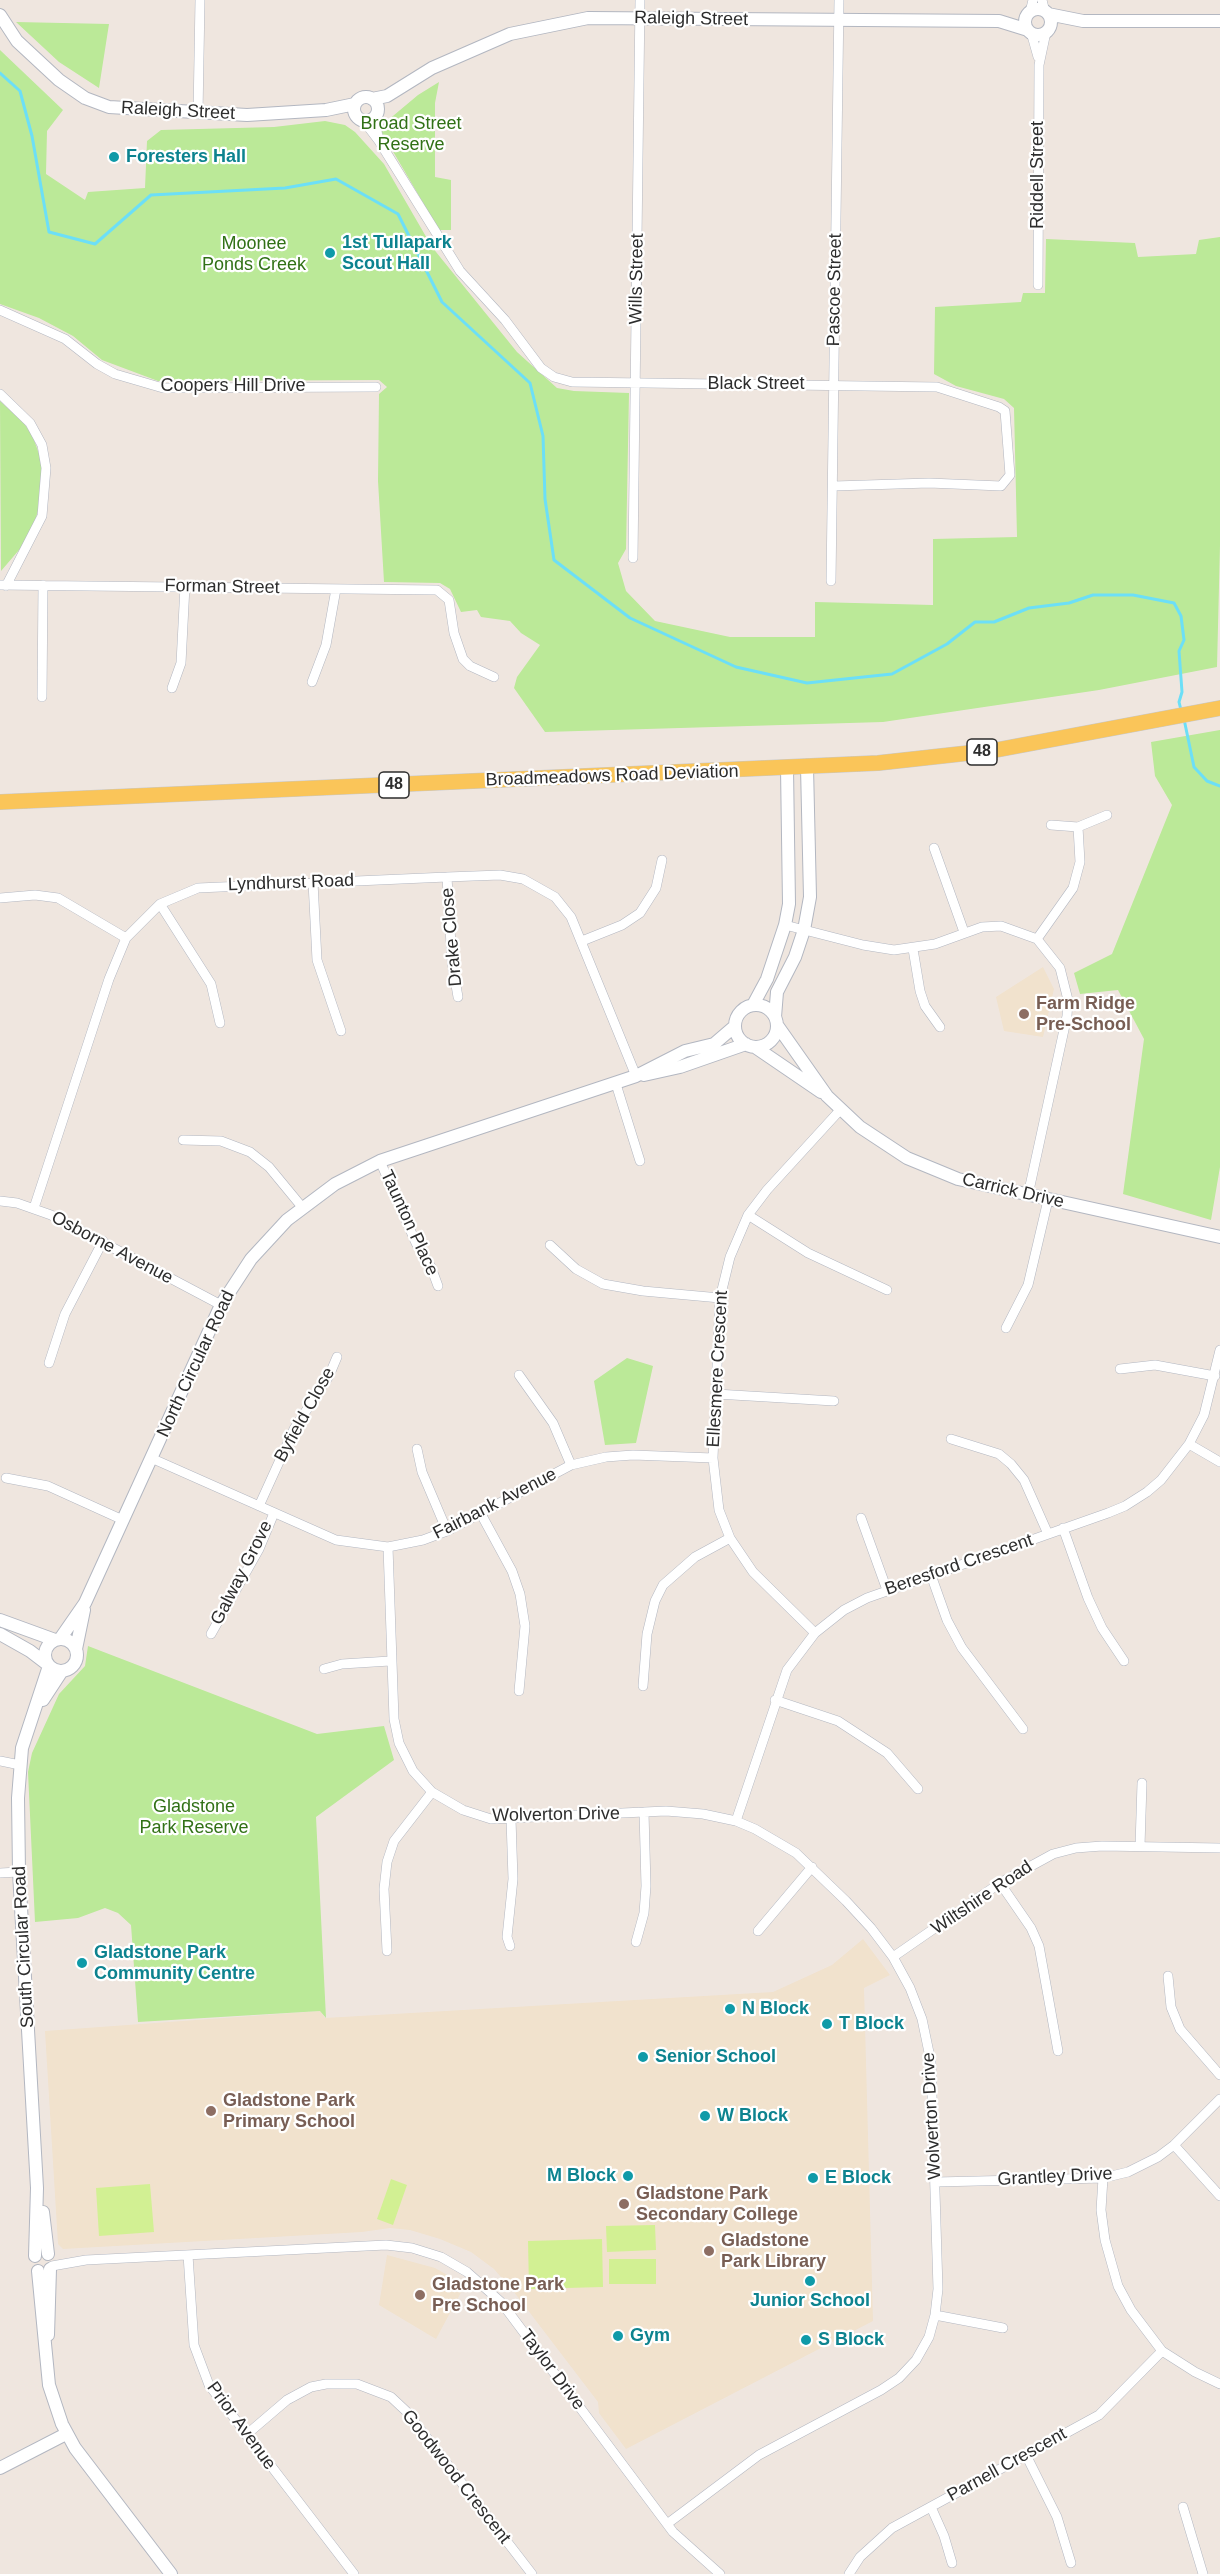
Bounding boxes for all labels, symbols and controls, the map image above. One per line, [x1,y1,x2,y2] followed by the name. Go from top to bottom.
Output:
[634,7,748,31] street label: Raleigh Street
[120,97,236,125] street label: Raleigh Street
[360,113,462,156] park label: Broad Street Reserve
[1027,121,1049,229] street label: Riddell Street
[126,146,246,168] place label: Foresters Hall
[107,150,121,164] marker: Foresters Hall
[342,232,452,274] place label: 1st Tullapark Scout Hall
[202,233,306,276] park label: Moonee Ponds Creek
[625,233,649,325] street label: Wills Street
[823,233,847,347] street label: Pascoe Street
[323,246,337,260] marker: 1st Tullapark Scout Hall
[707,373,805,395] street label: Black Street
[160,375,306,397] street label: Coopers Hill Drive
[164,575,280,599] street label: Forman Street
[967,739,997,765] road number: 48
[485,761,739,791] street label: Broadmeadows Road Deviation
[379,772,409,798] road number: 48
[227,870,355,896] street label: Lyndhurst Road
[437,887,467,987] street label: Drake Close
[1036,993,1135,1036] place label: Farm Ridge Pre-School
[1017,1007,1031,1021] marker: Farm Ridge Pre-School
[375,1167,443,1279] street label: Taunton Place
[960,1169,1066,1213] street label: Carrick Drive
[47,1207,177,1289] street label: Osborne Avenue
[153,1287,239,1441] street label: North Circular Road
[703,1290,733,1448] street label: Ellesmere Crescent
[270,1364,340,1466] street label: Byfield Close
[430,1464,560,1544] street label: Fairbank Avenue
[206,1517,278,1629] street label: Galway Grove
[882,1530,1036,1600] street label: Beresford Crescent
[139,1796,249,1838] park label: Gladstone Park Reserve
[492,1803,620,1827] street label: Wolverton Drive
[927,1856,1037,1940] street label: Wiltshire Road
[9,1866,39,2028] street label: South Circular Road
[94,1942,255,1984] place label: Gladstone Park Community Centre
[75,1956,89,1970] marker: Gladstone Park Community Centre
[742,1998,809,2020] place label: N Block
[723,2002,737,2016] marker: N Block
[839,2013,904,2035] place label: T Block
[820,2017,834,2031] marker: T Block
[655,2046,776,2068] place label: Senior School
[636,2050,650,2064] marker: Senior School
[918,2052,946,2180] street label: Wolverton Drive
[223,2090,355,2132] place label: Gladstone Park Primary School
[204,2104,218,2118] marker: Gladstone Park Primary School
[717,2105,788,2127] place label: W Block
[698,2109,712,2123] marker: W Block
[997,2163,1113,2191] street label: Grantley Drive
[547,2165,616,2187] place label: M Block
[825,2167,891,2189] place label: E Block
[621,2169,635,2183] marker: M Block
[806,2171,820,2185] marker: E Block
[636,2183,798,2226] place label: Gladstone Park Secondary College
[617,2197,631,2211] marker: Gladstone Park Secondary College
[721,2230,826,2272] place label: Gladstone Park Library
[702,2244,716,2258] marker: Gladstone Park Library
[432,2274,564,2316] place label: Gladstone Park Pre School
[803,2274,817,2288] marker: Junior School
[413,2288,427,2302] marker: Gladstone Park Pre School
[750,2290,870,2312] place label: Junior School
[630,2325,670,2347] place label: Gym
[515,2326,589,2414] street label: Taylor Drive
[611,2329,625,2343] marker: Gym
[818,2329,884,2351] place label: S Block
[799,2333,813,2347] marker: S Block
[202,2378,280,2474] street label: Prior Avenue
[397,2406,515,2548] street label: Goodwood Crescent
[944,2423,1070,2507] street label: Parnell Crescent

